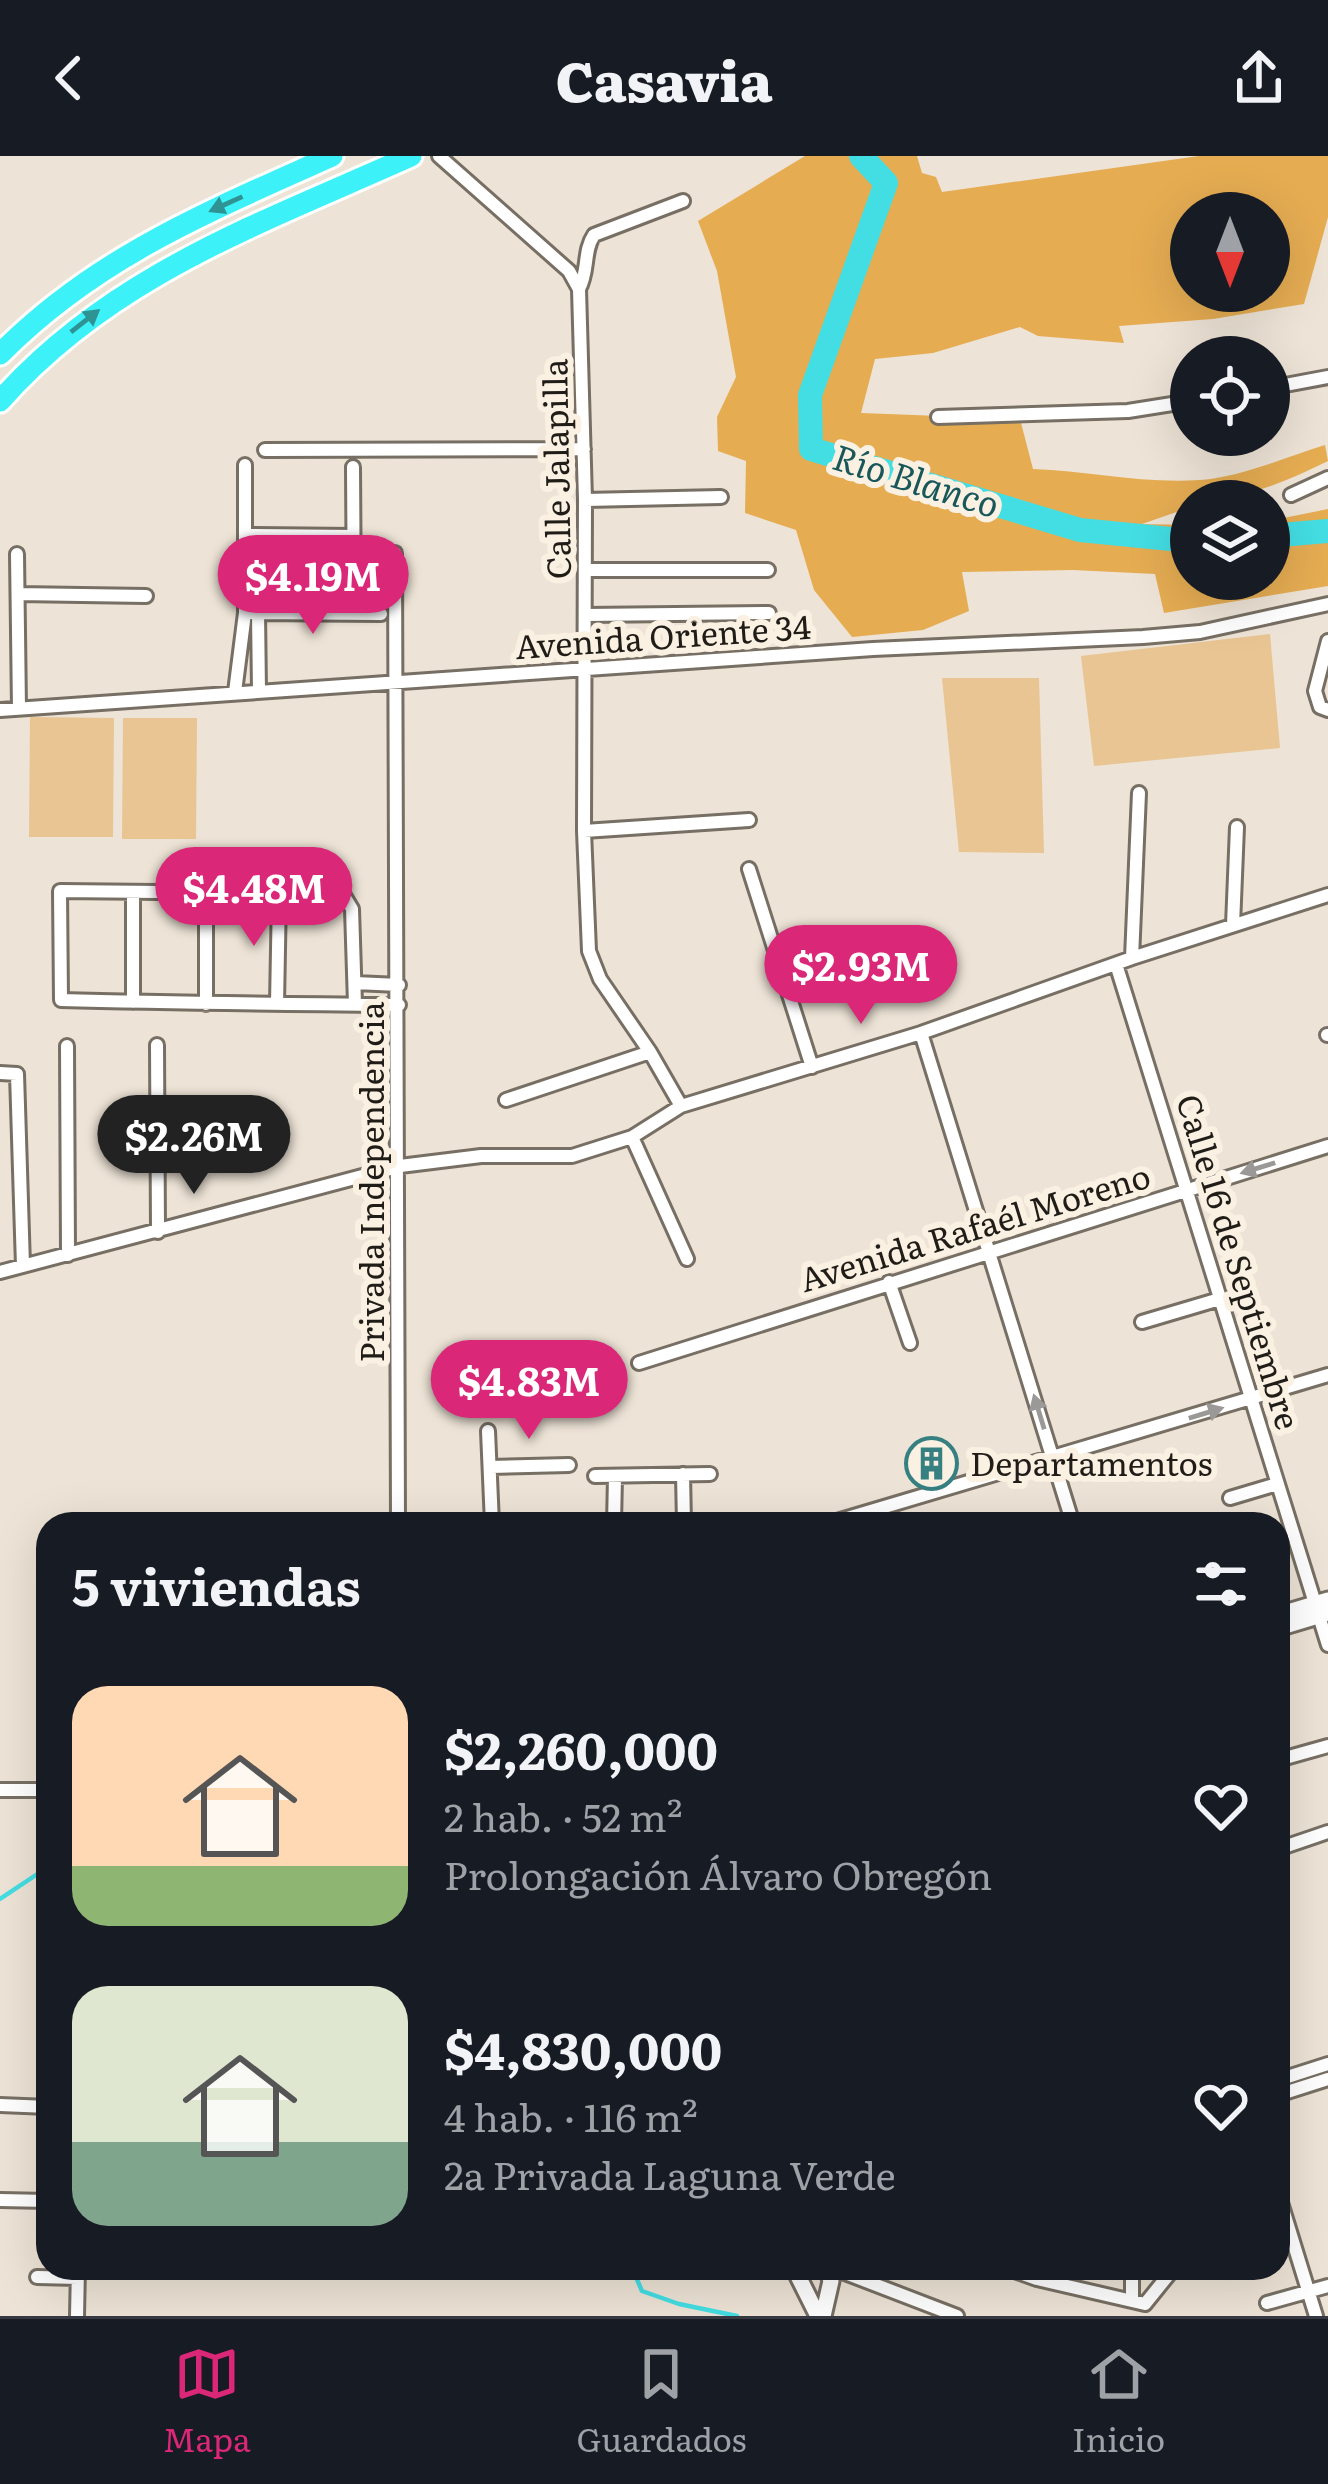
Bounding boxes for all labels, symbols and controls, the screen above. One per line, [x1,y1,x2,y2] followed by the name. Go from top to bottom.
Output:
[555,38,773,119] text: Casavia
[36,45,102,111] icon: back
[1226,45,1292,111] icon: share
[1170,192,1290,312] north arrow
[1170,192,1290,600] map controls
[208,194,243,214] one-way arrow
[70,309,101,334] one-way arrow
[1170,336,1290,456] button: locate
[528,358,581,580] street label: Calle Jalapilla
[827,428,1006,529] water label: Río Blanco
[1170,480,1290,600] button: layers
[215,535,411,637] pin: $4.19M
[245,545,381,603] text: $4.19M
[513,600,812,669] street label: Avenida Oriente 34
[156,847,352,949] pin: $4.48M
[182,857,326,915] text: $4.48M
[763,925,959,1027] pin: $2.93M
[791,935,931,993] text: $2.93M
[345,1001,394,1362] street label: Privada Independencia
[1166,1088,1315,1435] street label: Calle 16 de Septiembre
[96,1095,292,1197] pin: $2.26M
[124,1105,264,1163] text: $2.26M
[793,1149,1156,1302] street label: Avenida Rafaél Moreno
[1239,1160,1276,1178] one-way arrow
[431,1340,627,1442] pin: $4.83M
[458,1350,600,1408] text: $4.83M
[1029,1393,1047,1430] one-way arrow
[1188,1403,1225,1421] one-way arrow
[903,1436,959,1492] building icon: Departamentos
[970,1437,1212,1486] place label: Departamentos
[72,1546,361,1622] text: 5 viviendas
[1188,1551,1254,1617] icon: filters
[444,1710,718,1786] text: $2,260,000
[168,1734,312,1878] icon: home
[1188,1773,1254,1839] icon: heart
[444,1786,682,1844] text: 2 hab. · 52 m²
[444,1844,992,1902] text: Prolongación Álvaro Obregón
[444,2010,722,2086] text: $4,830,000
[168,2034,312,2178] icon: home
[1188,2073,1254,2139] icon: heart
[444,2086,698,2144] text: 4 hab. · 116 m²
[444,2144,896,2202] text: 2a Privada Laguna Verde
[163,2341,251,2462] tab: Mapa
[577,2341,746,2462] tab: Guardados
[1072,2341,1165,2462] tab: Inicio

